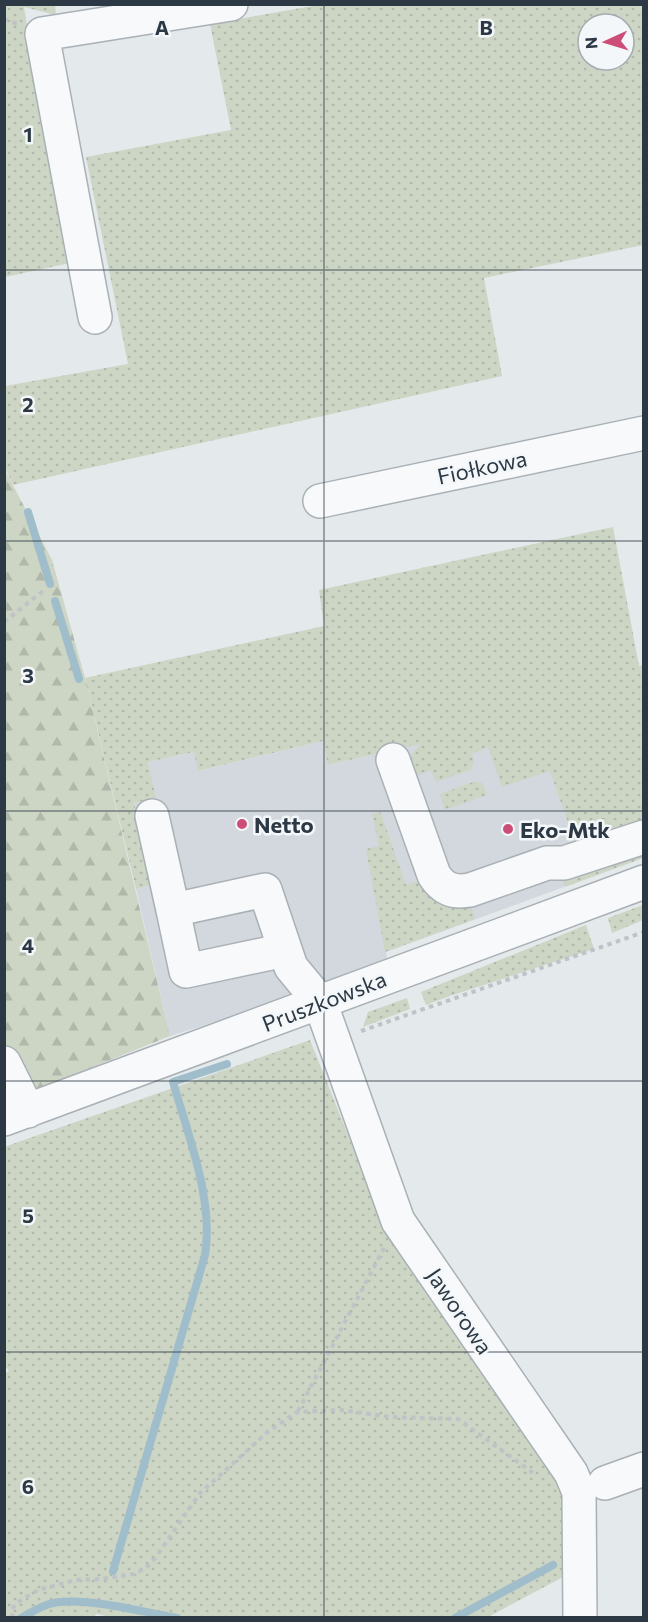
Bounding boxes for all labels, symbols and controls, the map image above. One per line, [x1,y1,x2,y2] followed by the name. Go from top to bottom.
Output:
[576,12,636,72] north arrow
[155,15,169,39] text: A
[479,15,493,39] text: B
[581,36,600,50] text: N
[23,122,33,146] text: 1
[22,392,34,416] text: 2
[435,444,529,490] street label: Fiołkowa
[22,663,34,687] text: 3
[254,811,314,838] place label: Netto
[520,816,610,843] place label: Eko-Mtk
[235,817,249,831] marker: Netto
[501,822,515,836] marker: Eko-Mtk
[22,933,34,957] text: 4
[258,965,390,1037] street label: Pruszkowska
[22,1203,34,1227] text: 5
[421,1263,499,1359] street label: Jaworowa
[22,1474,34,1498] text: 6

